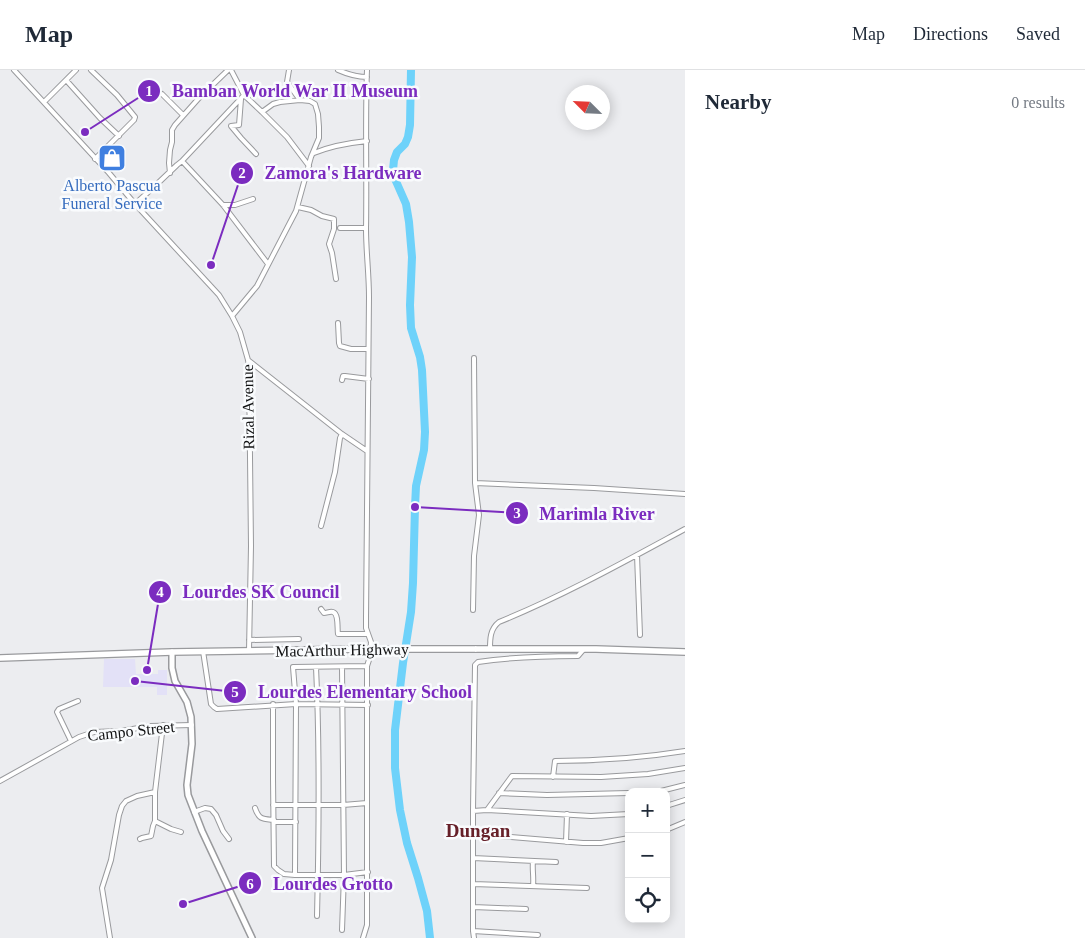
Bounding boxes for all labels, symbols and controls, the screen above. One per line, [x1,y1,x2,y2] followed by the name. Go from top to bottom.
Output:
[25,21,73,47] text: Map
[852,24,885,44] text: Map
[913,24,988,44] text: Directions
[1016,24,1060,44] text: Saved
[136,75,428,108] callout: Bamban World War II Museum
[172,81,418,101] text: Bamban World War II Museum
[145,83,153,99] text: 1
[565,85,610,130] north arrow
[705,90,772,114] text: Nearby
[1011,94,1065,111] text: 0 results
[97,143,127,173] shop icon: Alberto Pascua Funeral Service
[230,156,432,189] callout: Zamora's Hardware
[264,163,422,183] text: Zamora's Hardware
[238,165,246,181] text: 2
[62,177,162,212] place label: Alberto Pascua Funeral Service
[239,364,257,450] street label: Rizal Avenue
[505,497,665,530] callout: Marimla River
[539,504,655,524] text: Marimla River
[513,505,521,521] text: 3
[148,575,350,608] callout: Lourdes SK Council
[182,582,340,602] text: Lourdes SK Council
[156,584,164,600] text: 4
[275,640,409,661] street label: MacArthur Highway
[223,675,482,708] callout: Lourdes Elementary School
[258,682,472,702] text: Lourdes Elementary School
[231,684,239,700] text: 5
[87,718,176,745] street label: Campo Street
[625,788,670,923] map controls
[625,788,670,833] button: +
[446,820,511,841] district label: Dungan
[625,833,670,878] button: −
[238,867,403,900] callout: Lourdes Grotto
[273,874,393,894] text: Lourdes Grotto
[246,876,254,892] text: 6
[625,878,670,923] button: locate

